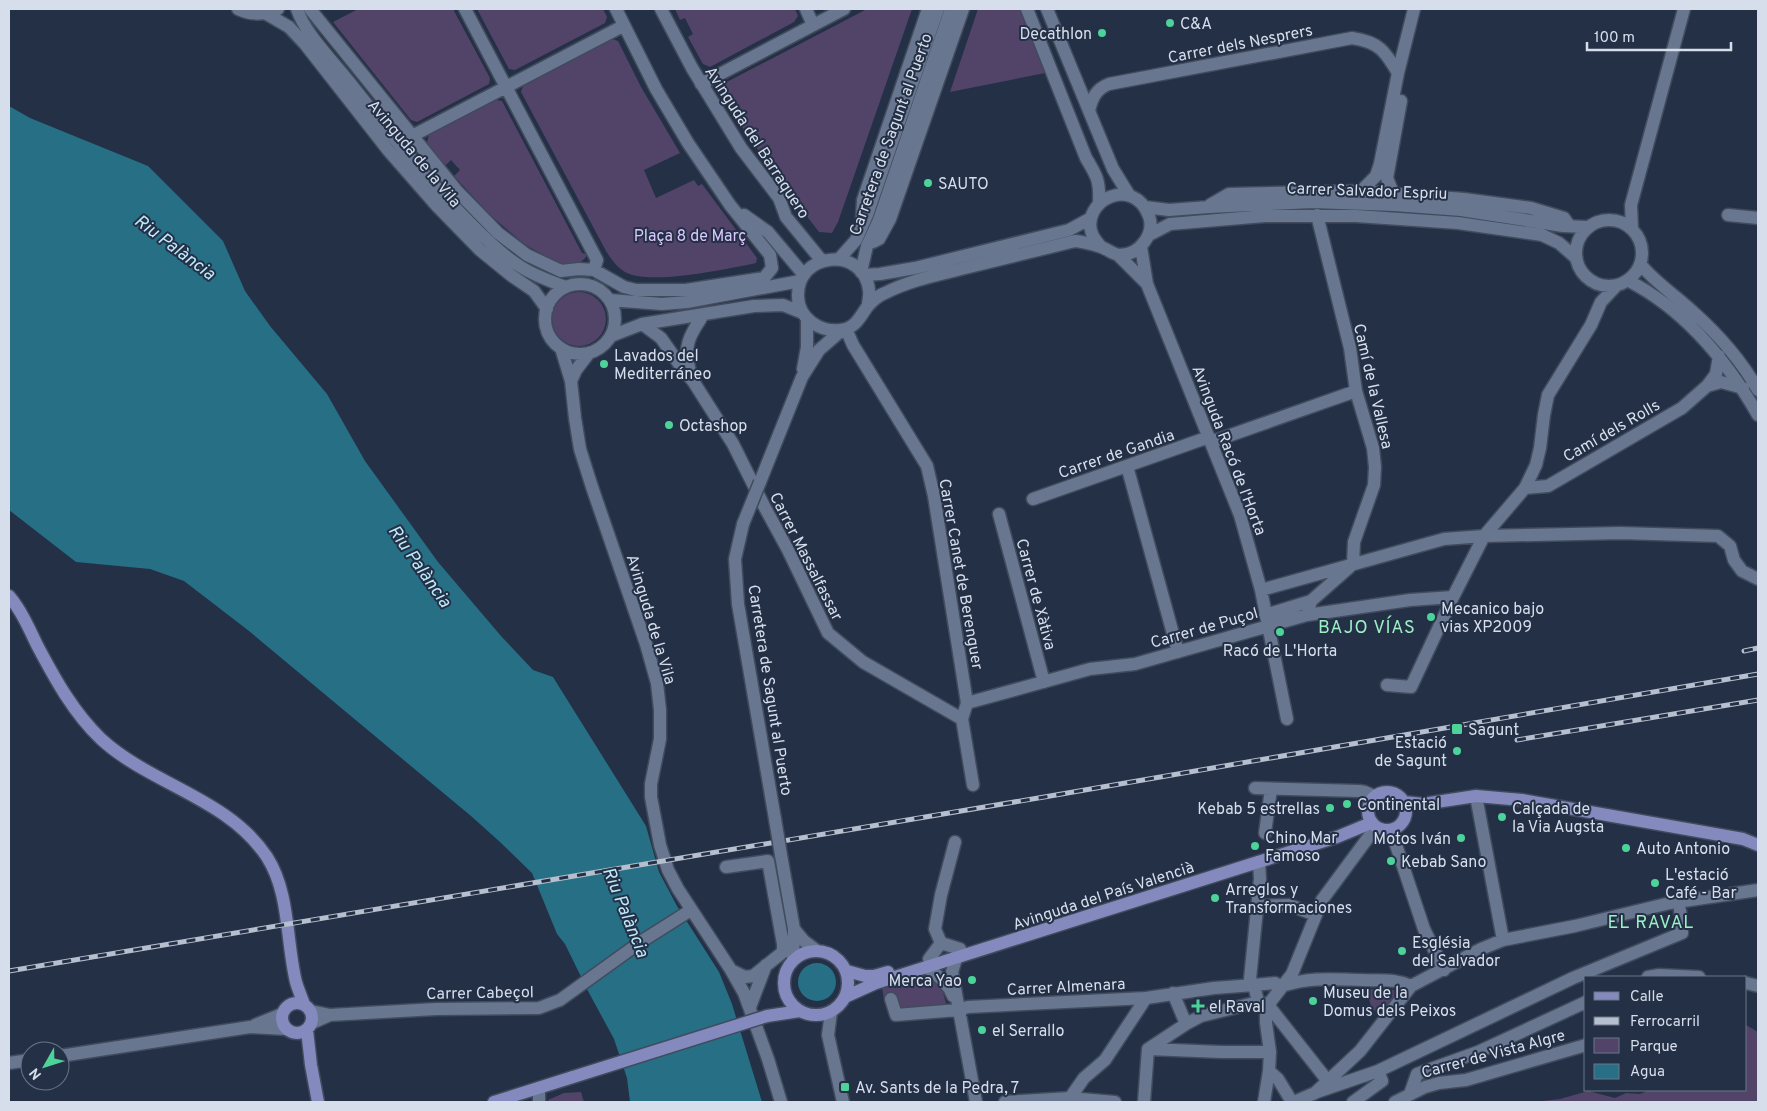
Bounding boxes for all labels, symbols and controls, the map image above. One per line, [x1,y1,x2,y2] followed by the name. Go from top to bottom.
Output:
[1180,15,1212,35] place label: C&A
[1164,17,1176,29] marker: C&A
[1587,20,1731,52] scale bar
[1166,21,1315,69] street label: Carrer dels Nesprers
[1020,25,1092,45] place label: Decathlon
[1096,27,1108,39] marker: Decathlon
[1594,29,1635,48] text: 100 m
[846,31,938,238] street label: Carretera de Sagunt al Puerto
[700,63,813,223] street label: Avinguda del Barraquero
[362,96,464,212] street label: Avinguda de la Vila
[938,175,989,195] place label: SAUTO
[922,177,934,189] marker: SAUTO
[1286,179,1448,205] street label: Carrer Salvador Espriu
[129,210,220,287] water label: Riu Palància
[634,227,746,247] park label: Plaça 8 de Març
[1348,322,1396,451] street label: Camí de la Vallesa
[614,347,711,385] place label: Lavados del Mediterráneo
[598,358,610,370] marker: Lavados del Mediterráneo
[1186,363,1270,539] street label: Avinguda Racó de l'Horta
[1560,396,1664,468] street label: Camí dels Rolls
[679,417,747,437] place label: Octashop
[663,419,675,431] marker: Octashop
[1056,426,1177,484] street label: Carrer de Gandia
[933,477,987,671] street label: Carrer Canet de Berenguer
[764,489,846,624] street label: Carrer Massalfassar
[382,521,456,613] water label: Riu Palància
[1011,537,1060,652] street label: Carrer de Xàtiva
[621,552,679,687] street label: Avinguda de la Vila
[742,583,796,797] street label: Carretera de Sagunt al Puerto
[1441,600,1544,638] place label: Mecanico bajo vias XP2009
[1148,604,1261,654] street label: Carrer de Puçol
[1425,611,1437,623] marker: Mecanico bajo vias XP2009
[1318,615,1416,640] district label: BAJO VÍAS
[1274,626,1286,638] marker: Racó de L'Horta
[1223,642,1337,662] place label: Racó de L'Horta
[1468,721,1519,741] place label: Sagunt
[1450,722,1464,736] marker: Sagunt
[1374,734,1447,772] place label: Estació de Sagunt
[1451,745,1463,757] marker: Estació de Sagunt
[1357,796,1440,816] place label: Continental
[1341,798,1353,810] marker: Continental
[1197,800,1320,820] place label: Kebab 5 estrellas
[1512,800,1604,838] place label: Calçada de la Via Augsta
[1324,802,1336,814] marker: Kebab 5 estrellas
[1496,811,1508,823] marker: Calçada de la Via Augsta
[1265,829,1338,867] place label: Chino Mar Famoso
[1373,830,1451,850] place label: Motos Iván
[1455,832,1467,844] marker: Motos Iván
[1249,840,1261,852] marker: Chino Mar Famoso
[1636,840,1730,860] place label: Auto Antonio
[1620,842,1632,854] marker: Auto Antonio
[1401,853,1487,873] place label: Kebab Sano
[1385,855,1397,867] marker: Kebab Sano
[1010,858,1197,936] street label: Avinguda del País Valencià
[596,864,653,962] water label: Riu Palància
[1665,866,1737,904] place label: L'estació Café - Bar
[1649,877,1661,889] marker: L'estació Café - Bar
[1225,881,1352,919] place label: Arreglos y Transformaciones
[1209,892,1221,904] marker: Arreglos y Transformaciones
[1608,912,1694,935] district label: EL RAVAL
[1412,934,1500,972] place label: Església del Salvador
[1396,945,1408,957] marker: Església del Salvador
[888,972,962,992] place label: Merca Yao
[966,974,978,986] marker: Merca Yao
[1006,975,1126,1001] street label: Carrer Almenara
[1584,976,1747,1091] legend
[426,983,534,1005] street label: Carrer Cabeçol
[1323,984,1456,1022] place label: Museu de la Domus dels Peixos
[1630,988,1664,1007] text: Calle
[1307,995,1319,1007] marker: Museu de la Domus dels Peixos
[1209,998,1265,1018] place label: el Raval
[1191,999,1205,1013] marker: el Raval
[1630,1013,1700,1032] text: Ferrocarril
[992,1022,1064,1042] place label: el Serrallo
[976,1024,988,1036] marker: el Serrallo
[1419,1026,1568,1084] street label: Carrer de Vista Algre
[1630,1038,1678,1057] text: Parque
[20,1041,70,1091] north arrow
[1630,1063,1665,1082] text: Agua
[26,1064,46,1082] text: N
[855,1079,1019,1099] place label: Av. Sants de la Pedra, 7
[839,1081,851,1093] marker: Av. Sants de la Pedra, 7

